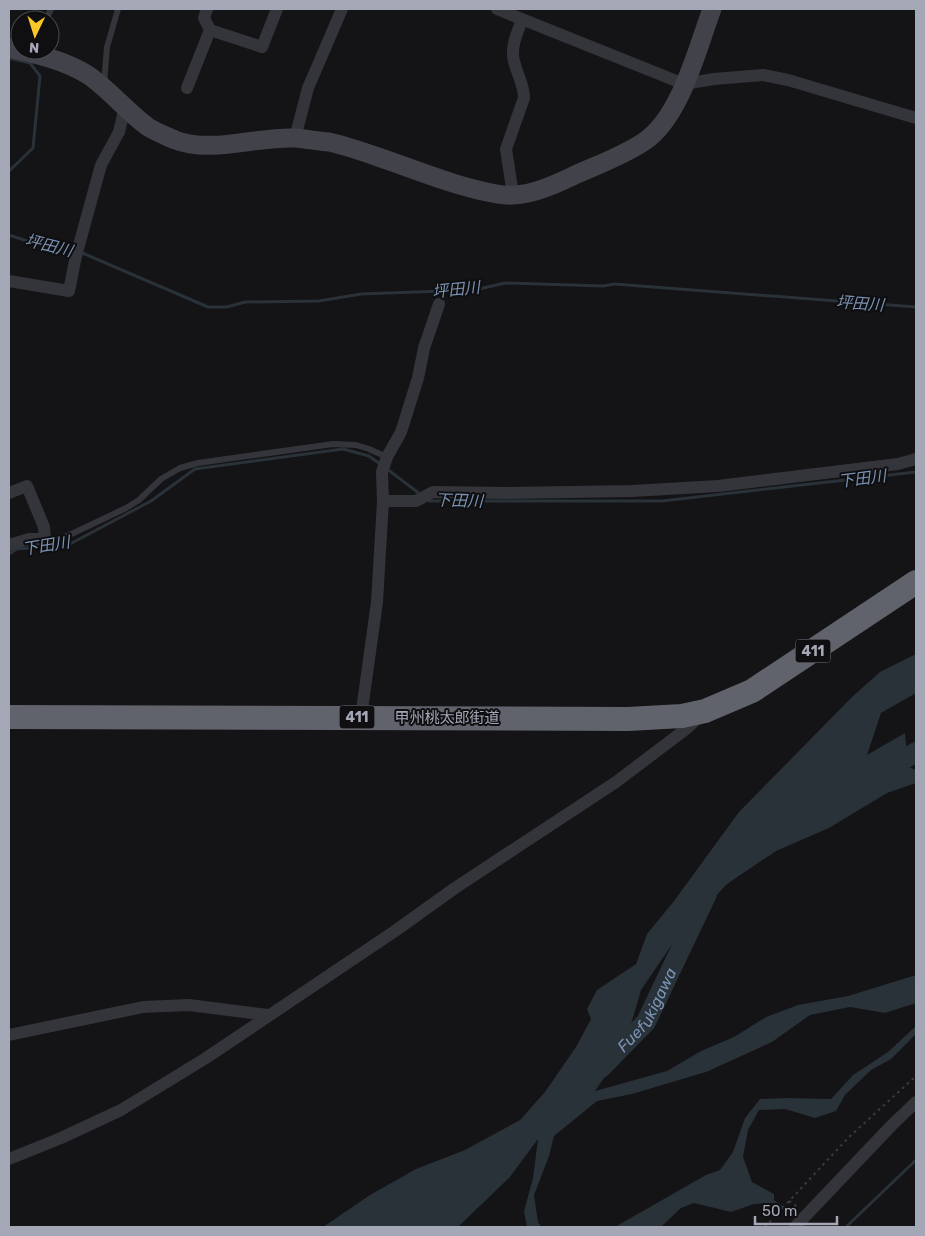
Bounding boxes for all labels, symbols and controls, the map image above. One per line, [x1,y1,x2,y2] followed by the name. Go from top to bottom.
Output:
[10,10,60,60] north arrow
[29,39,40,56] text: N
[23,230,76,261] water label: 坪田川
[431,277,483,301] water label: 坪田川
[835,292,887,315] water label: 坪田川
[837,466,889,491] water label: 下田川
[435,490,485,511] water label: 下田川
[21,532,73,559] water label: 下田川
[796,640,830,662] road number: 411
[340,706,374,729] road number: 411
[394,709,500,727] street label: 甲州桃太郎街道
[613,965,680,1056] water label: Fuefukigawa
[755,1194,838,1226] scale bar
[762,1202,797,1220] text: 50 m

